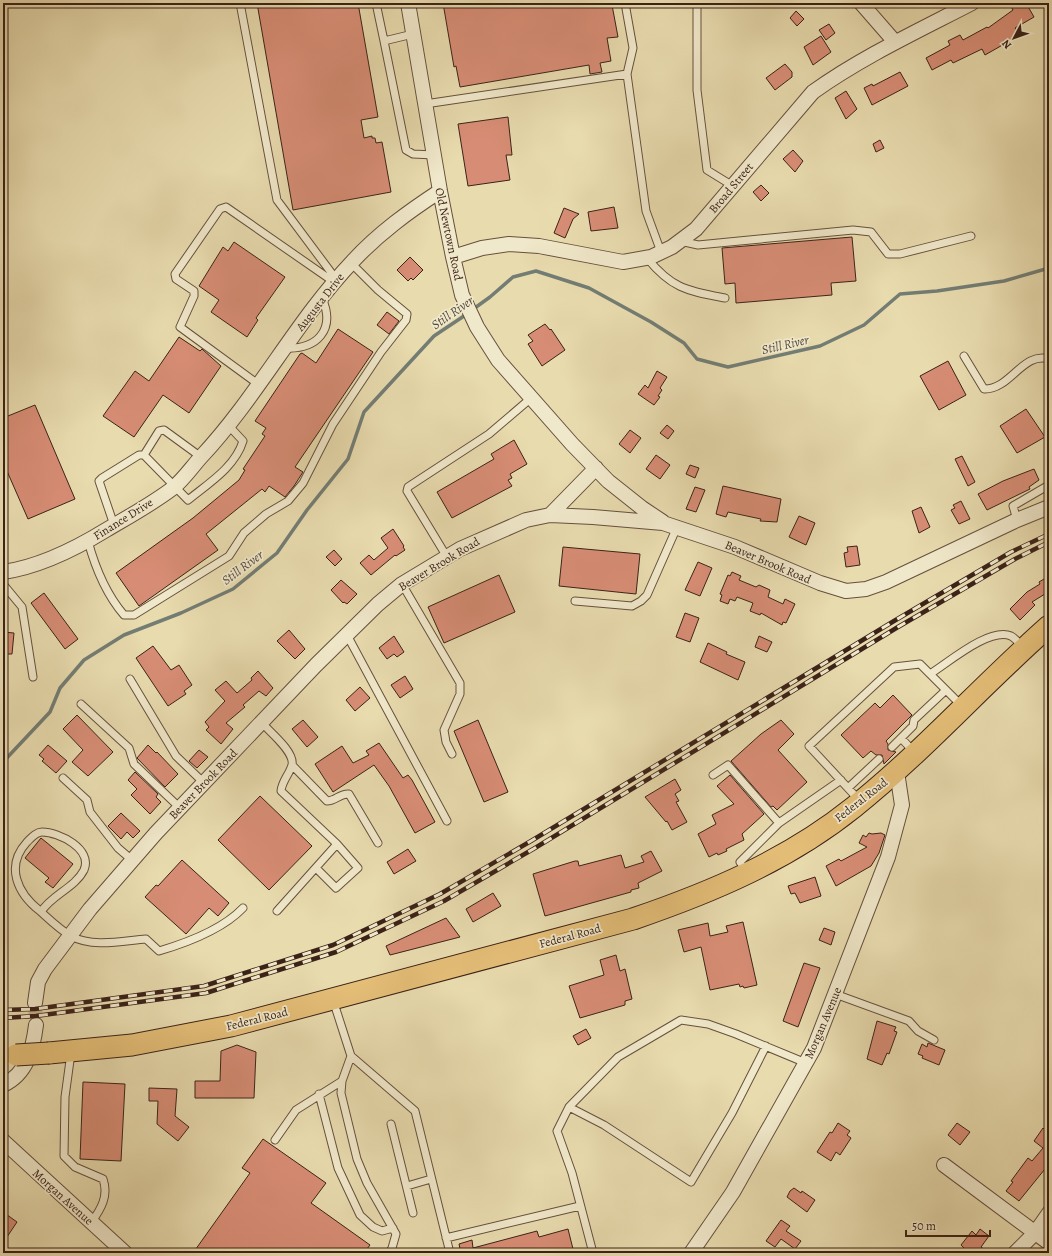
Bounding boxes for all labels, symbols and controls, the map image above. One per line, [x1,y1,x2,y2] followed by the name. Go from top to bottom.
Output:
[994,18,1034,58] north arrow
[999,36,1015,52] text: N
[705,159,757,217] street label: Broad Street
[431,186,467,282] street label: Old Newtown Road
[292,270,348,335] street label: Augusta Drive
[428,291,477,333] water label: Still River
[760,331,811,358] water label: Still River
[90,494,156,544] street label: Finance Drive
[395,533,483,595] street label: Beaver Brook Road
[722,537,814,588] street label: Beaver Brook Road
[218,546,267,589] water label: Still River
[165,745,241,823] street label: Beaver Brook Road
[831,774,891,826] street label: Federal Road
[537,920,603,952] street label: Federal Road
[801,985,845,1061] street label: Morgan Avenue
[224,1003,290,1034] street label: Federal Road
[29,1165,97,1229] street label: Morgan Avenue
[906,1212,990,1238] scale bar
[912,1218,936,1234] text: 50 m

